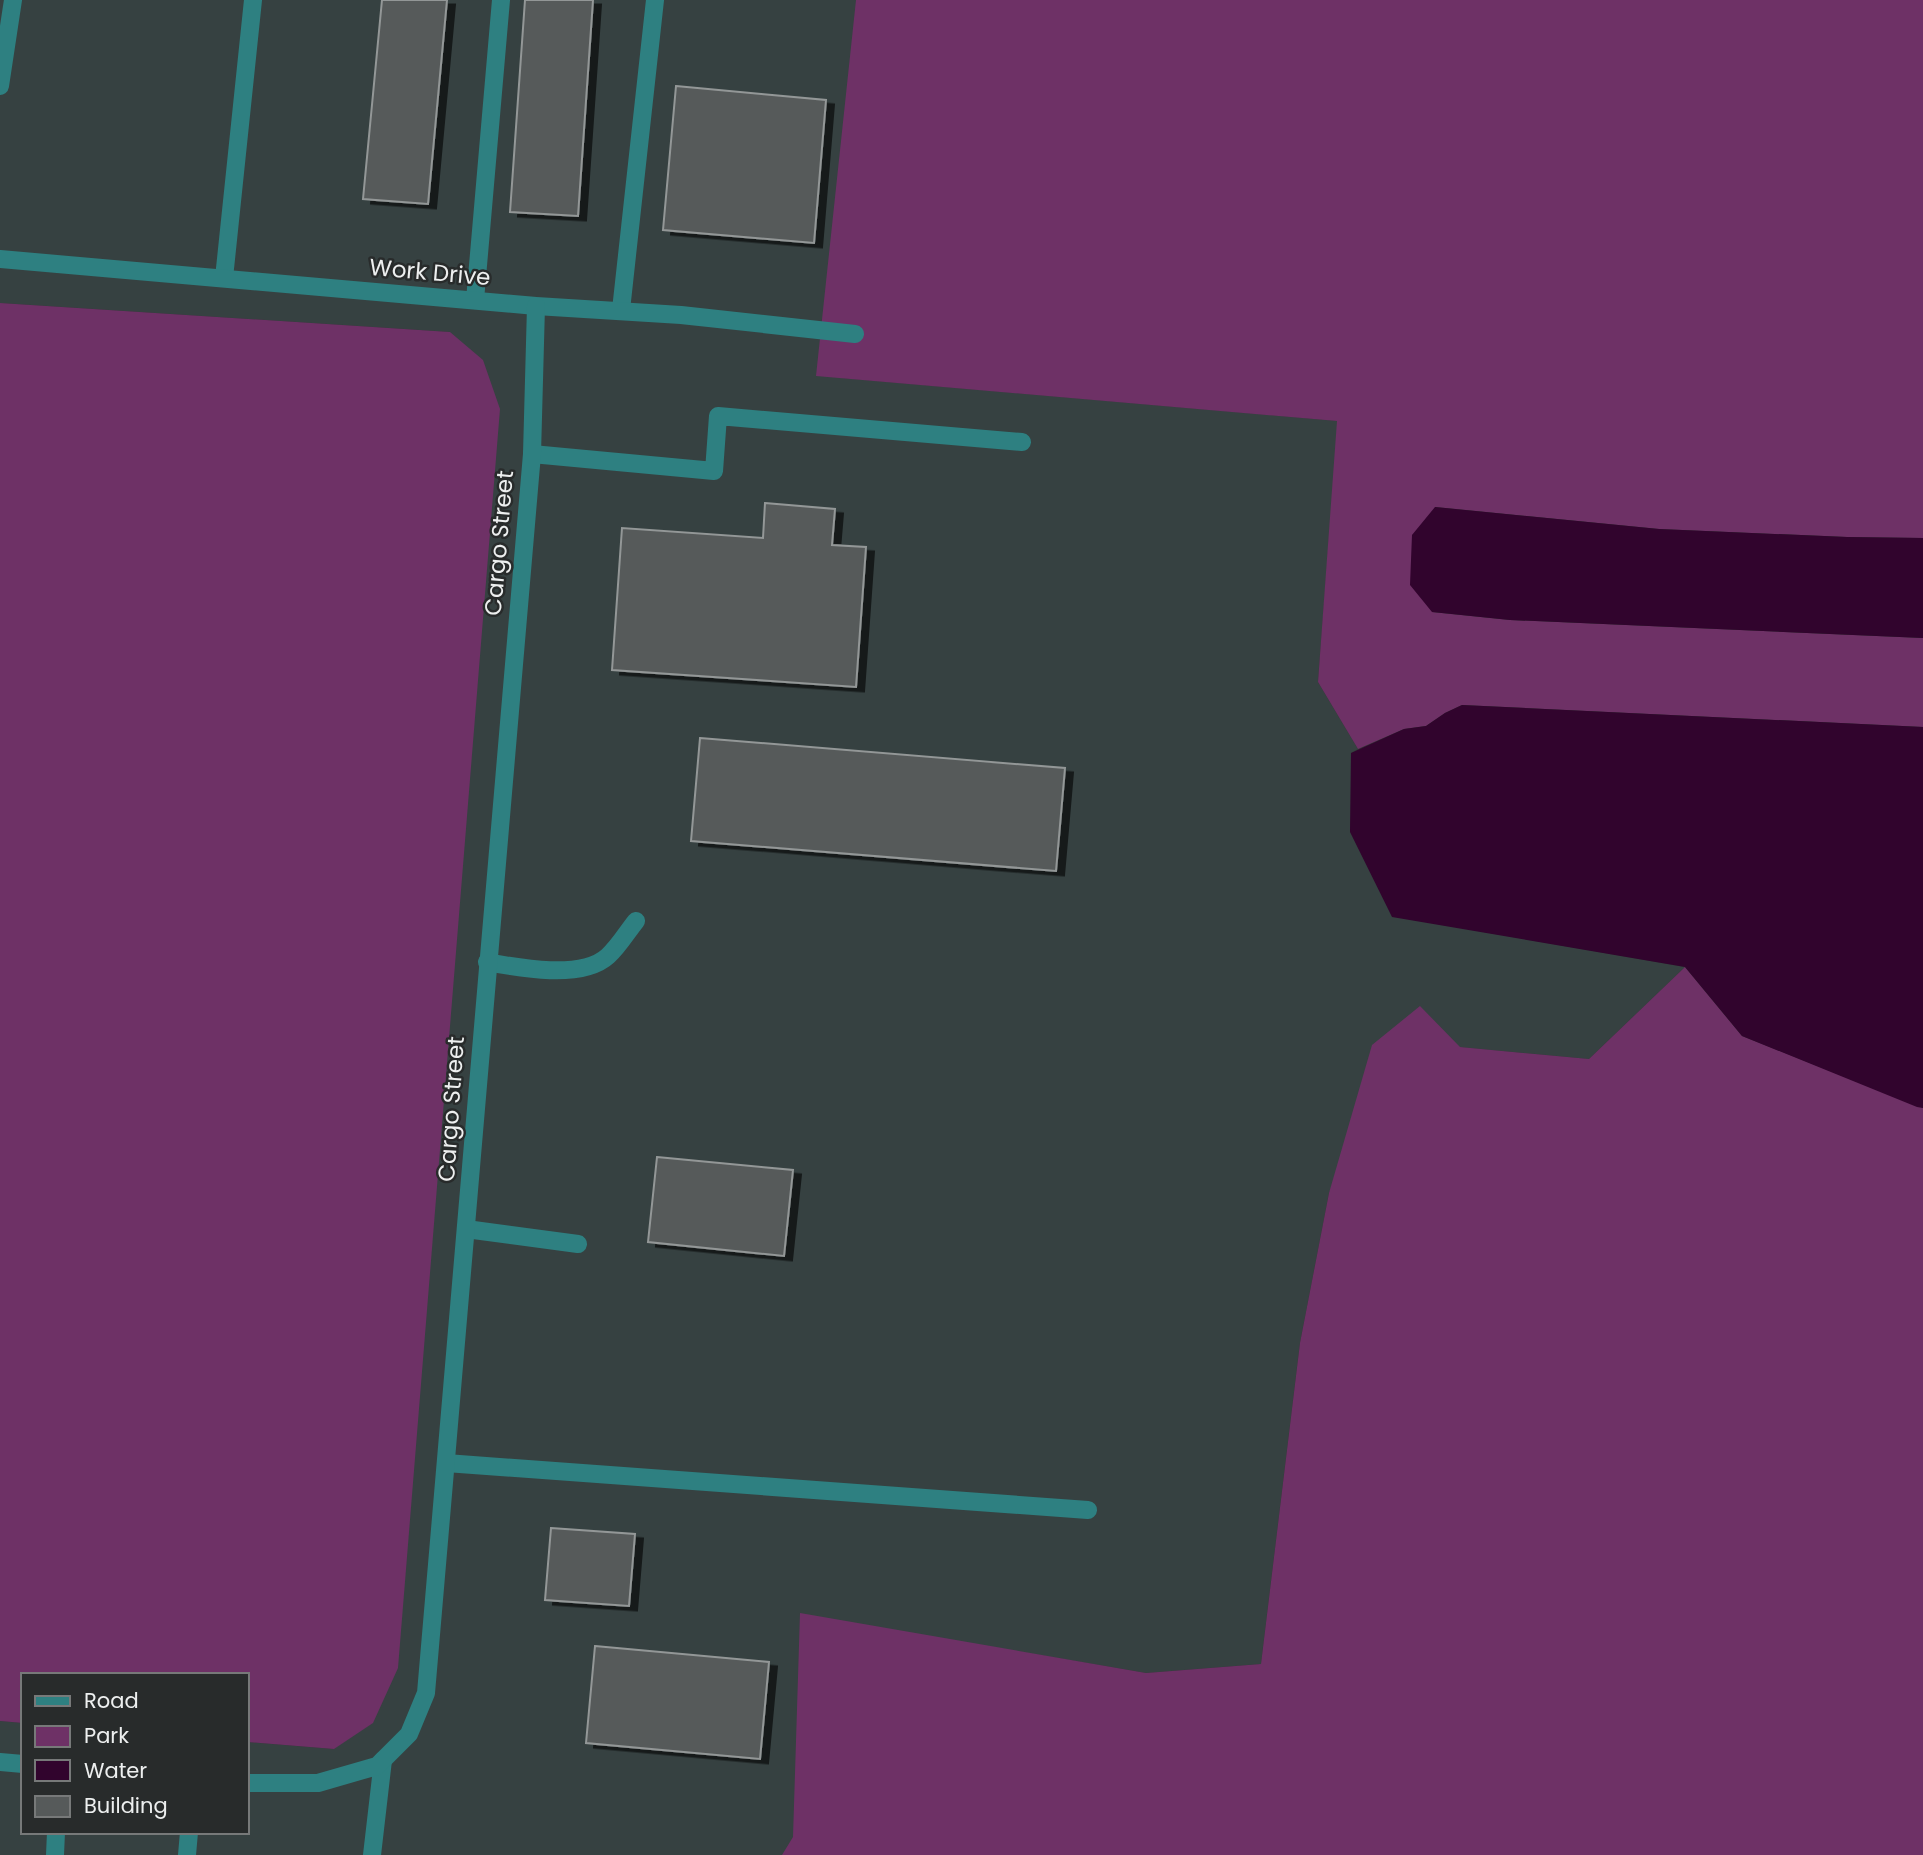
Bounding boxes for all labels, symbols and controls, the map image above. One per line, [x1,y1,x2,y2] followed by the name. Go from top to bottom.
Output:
[368,251,492,293] street label: Work Drive
[477,469,521,617] street label: Cargo Street
[430,1035,472,1183] street label: Cargo Street
[21,1673,248,1834] legend
[84,1686,139,1715] text: Road
[84,1721,129,1750] text: Park
[84,1756,147,1785] text: Water
[84,1791,168,1820] text: Building

